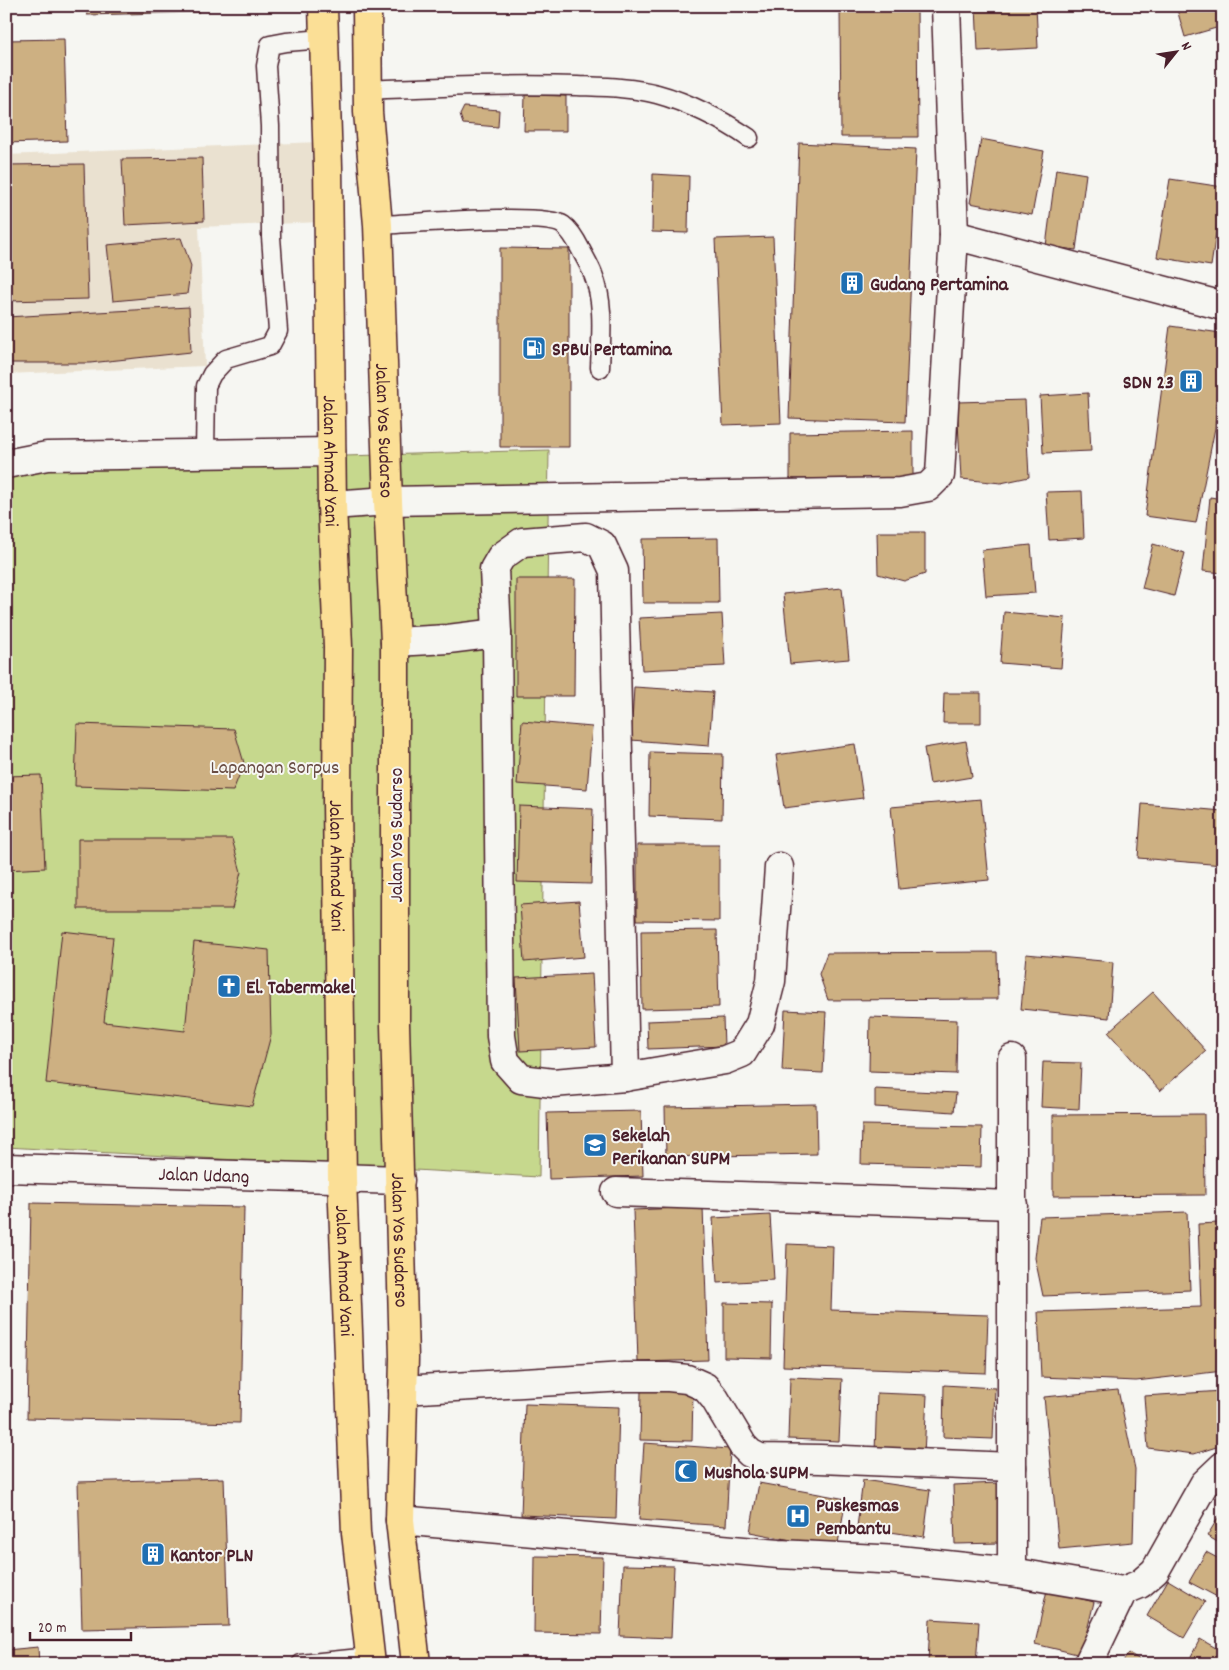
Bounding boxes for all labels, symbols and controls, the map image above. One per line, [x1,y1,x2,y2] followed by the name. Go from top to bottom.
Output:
[1152,28,1202,78] north arrow
[1175,39,1196,55] text: N
[839,270,865,296] building icon: Gudang Pertamina
[870,272,1009,300] place label: Gudang Pertamina
[521,335,547,361] fuel station icon: SPBU Pertamina
[552,337,672,365] place label: SPBU Pertamina
[366,363,399,499] street label: Jalan Yos Sudarso
[1178,368,1204,394] building icon: SDN 23
[1123,370,1174,398] place label: SDN 23
[314,395,344,528] street label: Jalan Ahmad Yani
[211,755,339,783] park label: Lapangan Sorpus
[384,768,412,902] street label: Jalan Yos Sudarso
[320,800,350,932] street label: Jalan Ahmad Yani
[216,973,242,999] church icon: El. Tabermakel
[246,975,355,1003] place label: El. Tabermakel
[612,1123,730,1174] place label: Sekelah Perikanan SUPM
[582,1132,608,1158] school or university icon: Sekelah Perikanan SUPM
[158,1162,250,1192] street label: Jalan Udang
[382,1172,414,1308] street label: Jalan Yos Sudarso
[326,1205,359,1337] street label: Jalan Ahmad Yani
[673,1458,699,1484] mosque icon: Mushola SUPM
[704,1460,809,1488] place label: Mushola SUPM
[816,1493,899,1544] place label: Puskesmas Pembantu
[785,1503,811,1529] hospital icon: Puskesmas Pembantu
[140,1541,166,1567] building icon: Kantor PLN
[170,1543,253,1571] place label: Kantor PLN
[30,1610,131,1642] scale bar
[38,1618,66,1640] text: 20 m

